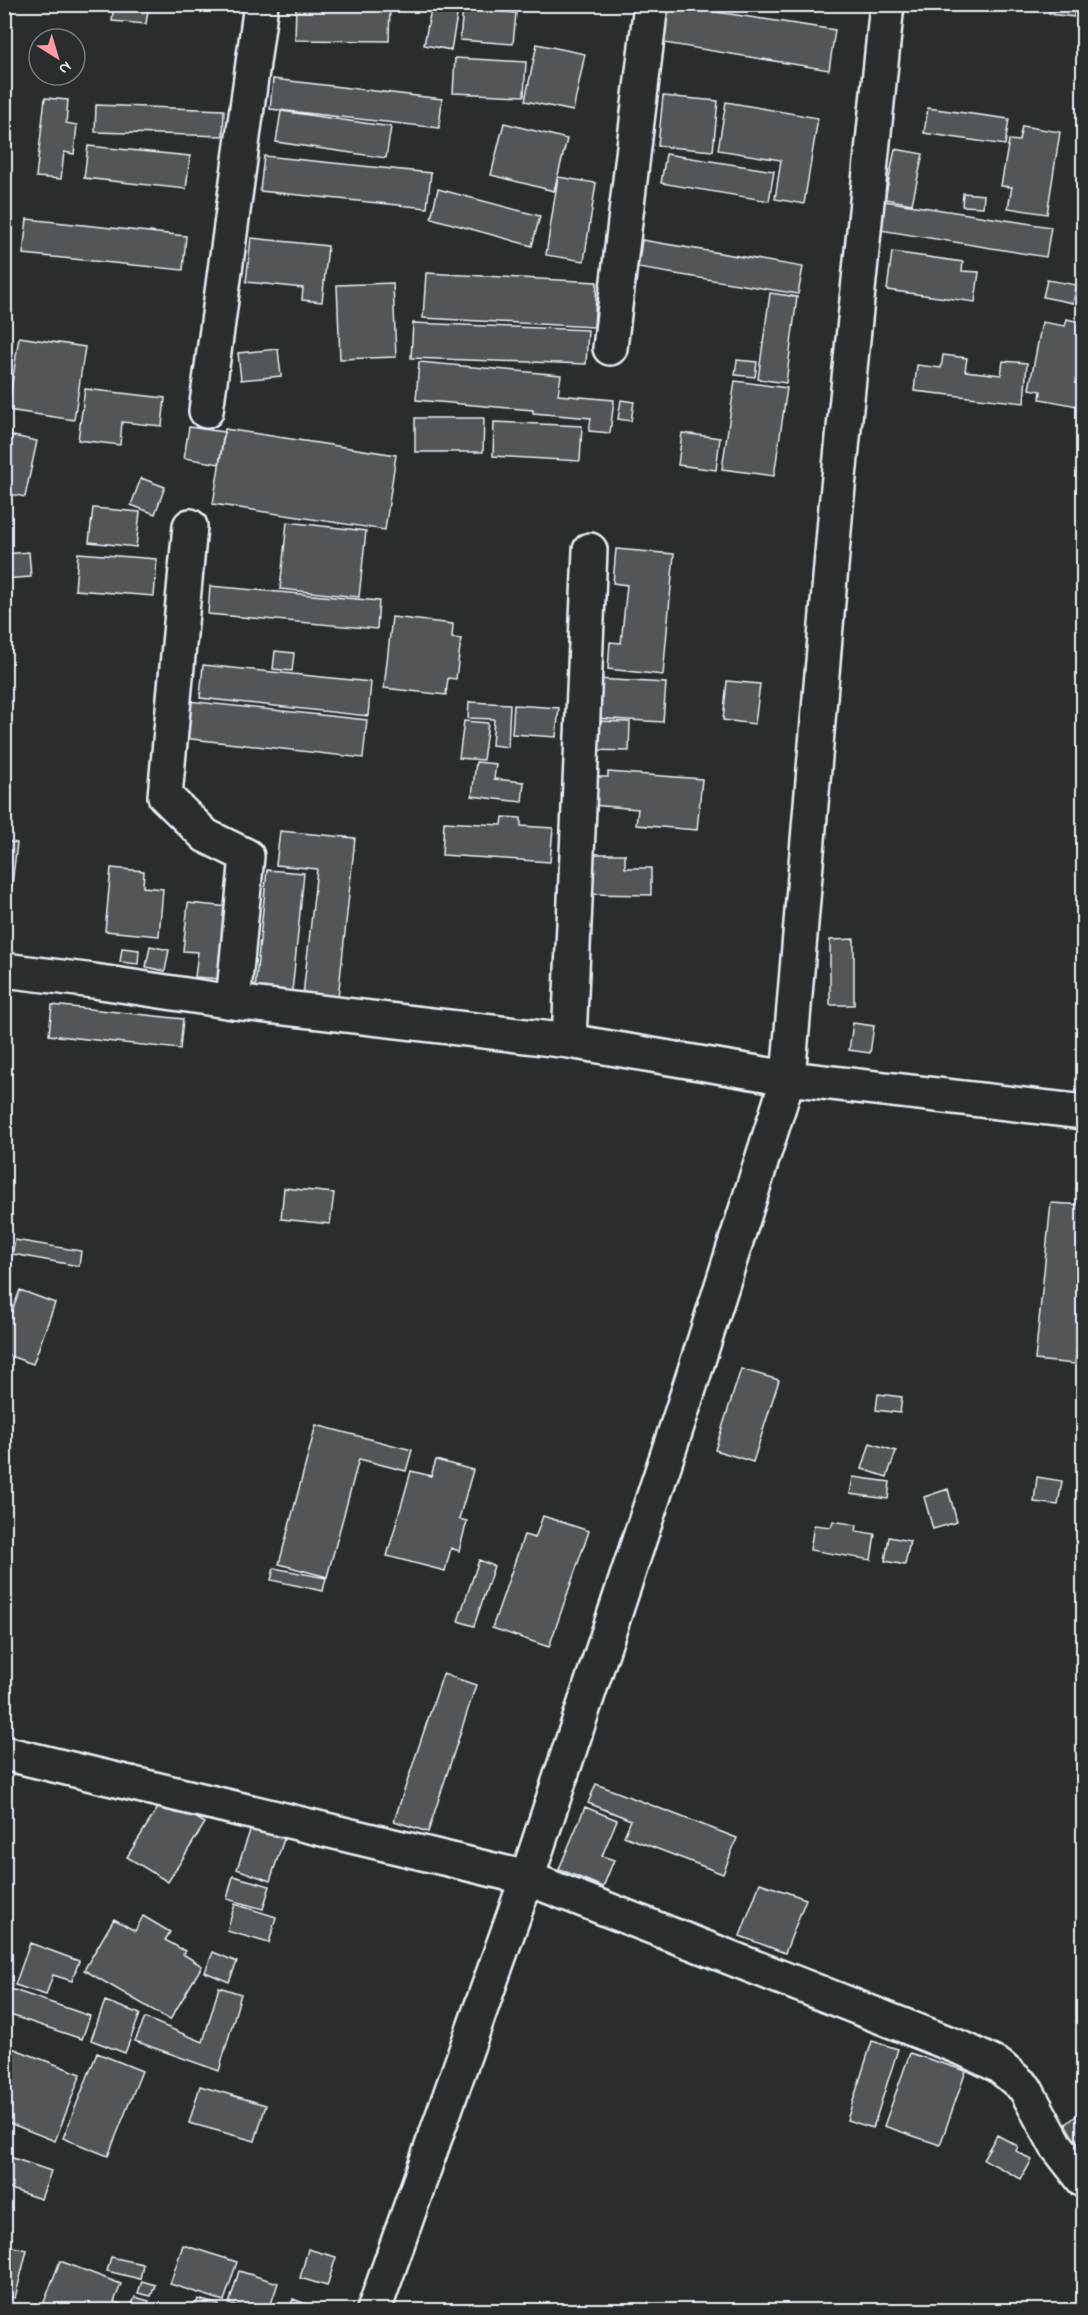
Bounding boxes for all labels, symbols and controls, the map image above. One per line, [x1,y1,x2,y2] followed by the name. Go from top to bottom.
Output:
[27,27,87,87] north arrow
[53,55,76,80] text: N

